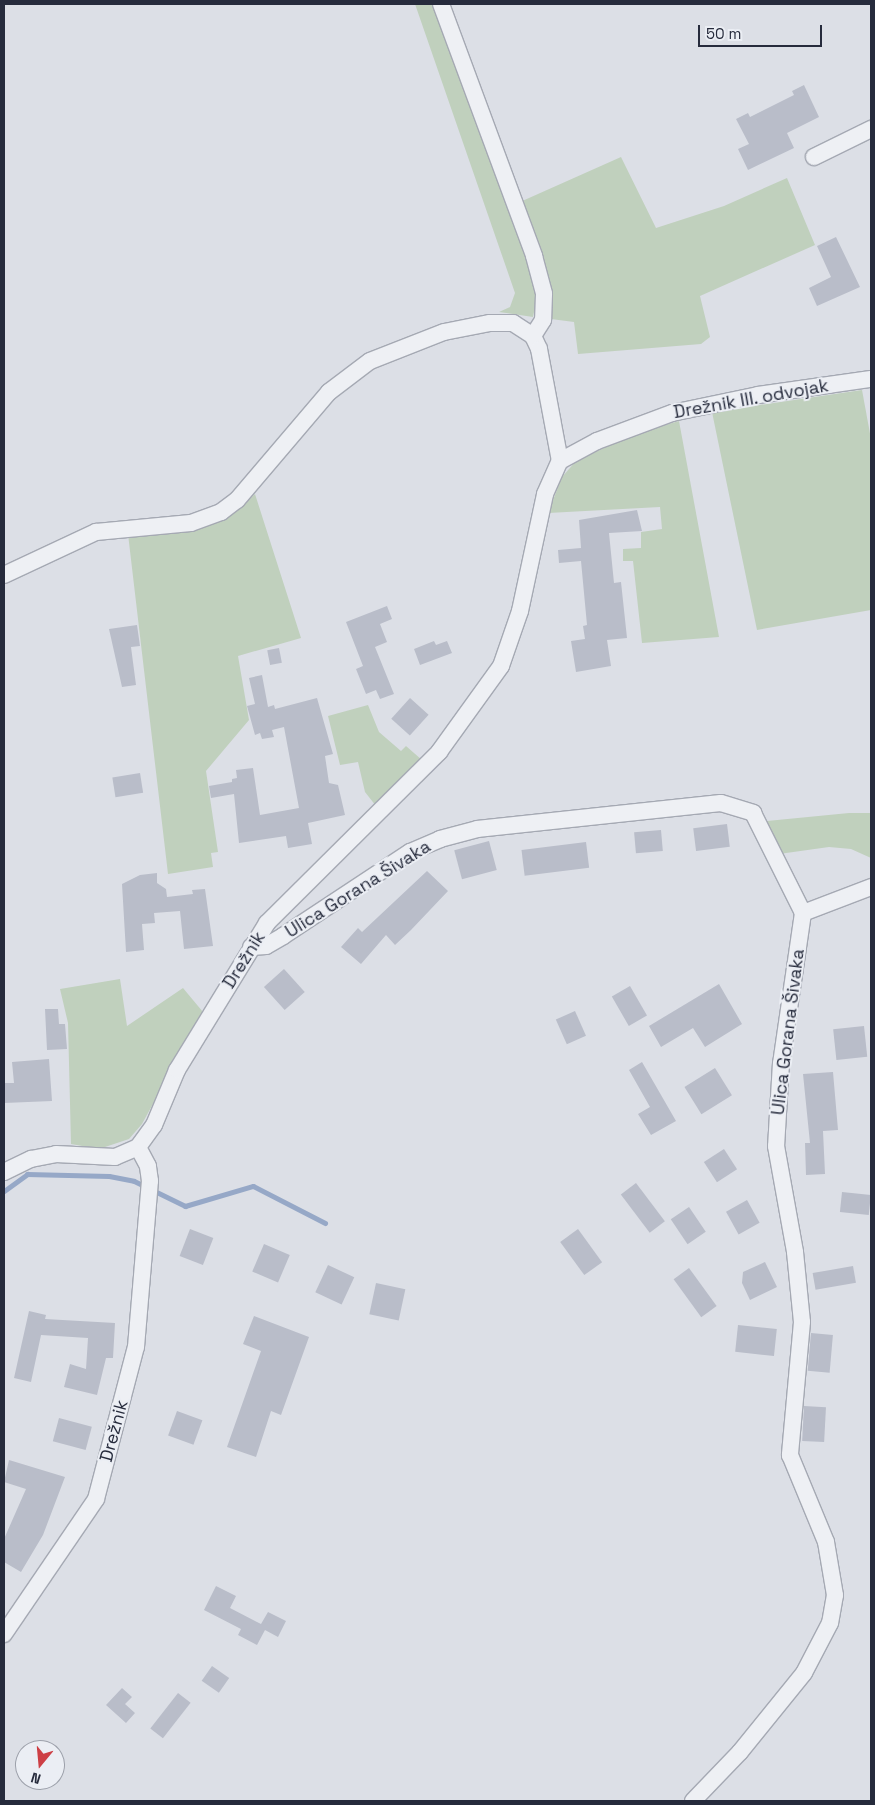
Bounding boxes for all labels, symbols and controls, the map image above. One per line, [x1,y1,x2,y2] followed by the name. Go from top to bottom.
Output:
[700,15,824,47] scale bar
[706,24,741,43] text: 50 m
[671,375,831,423] street label: Drežnik III. odvojak
[281,835,435,943] street label: Ulica Gorana Šivaka
[218,927,270,993] street label: Drežnik
[767,948,809,1116] street label: Ulica Gorana Šivaka
[95,1398,133,1464] street label: Drežnik
[15,1740,65,1790] north arrow
[29,1768,43,1788] text: N

